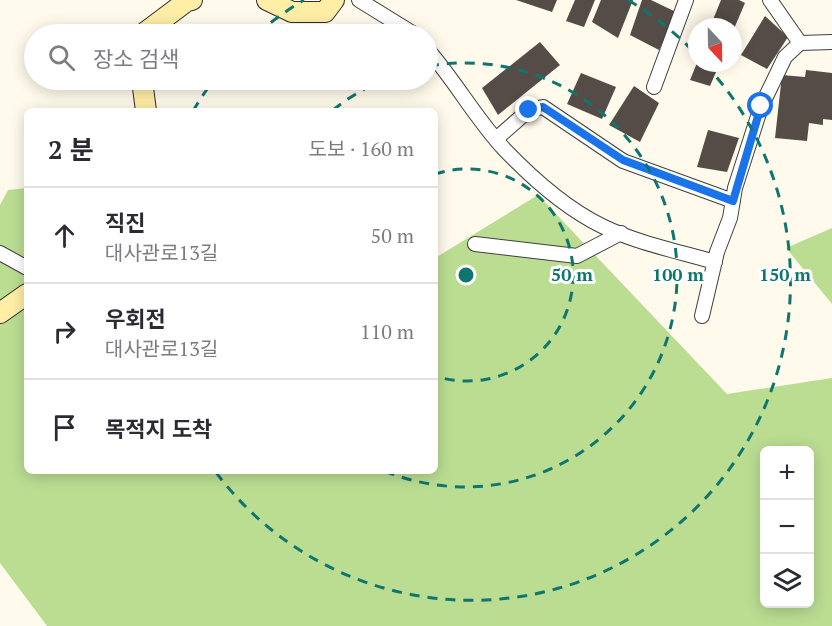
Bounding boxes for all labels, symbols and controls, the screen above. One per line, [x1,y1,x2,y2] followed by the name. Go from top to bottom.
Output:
[688,18,742,72] north arrow
[24,24,438,90] search box
[45,41,78,74] icon: search
[93,44,179,73] text: 장소 검색
[747,92,773,118] route start
[515,96,541,122] route end
[48,132,94,166] text: 2 분
[309,135,414,162] text: 도보 · 160 m
[105,208,145,237] text: 직진
[48,219,81,252] icon: ahead
[371,222,414,249] text: 50 m
[105,239,218,266] text: 대사관로13길
[551,262,593,286] text: 50 m
[652,262,704,286] text: 100 m
[759,262,811,286] text: 150 m
[456,265,476,285] centre of rings
[105,304,166,333] text: 우회전
[48,315,81,348] icon: right
[360,318,414,345] text: 110 m
[105,335,218,362] text: 대사관로13길
[48,411,81,444] icon: arrive
[105,414,212,443] text: 목적지 도착
[760,446,814,608] map controls
[760,446,814,500] button: +
[760,500,814,554] button: −
[760,554,814,608] button: layers

